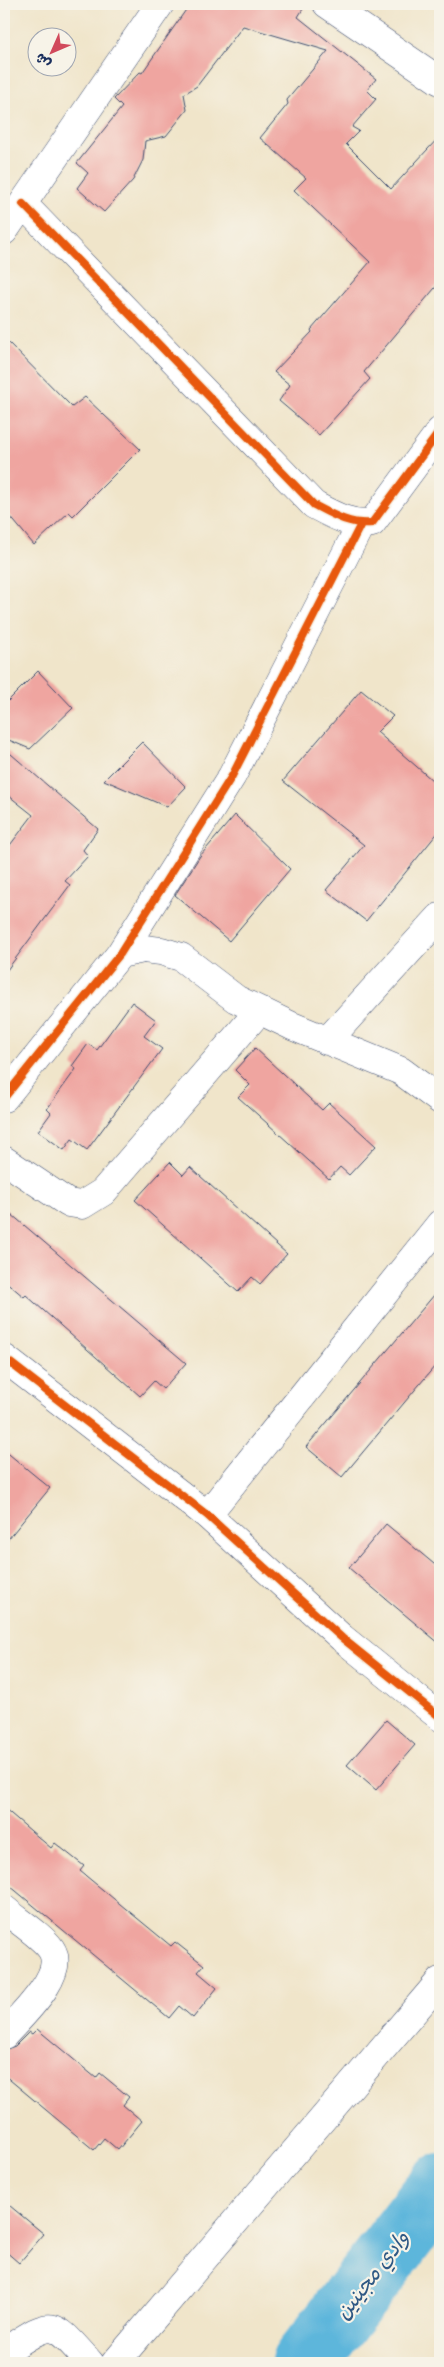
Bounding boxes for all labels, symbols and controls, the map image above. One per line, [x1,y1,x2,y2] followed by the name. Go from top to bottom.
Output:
[28,28,78,78] north arrow
[32,49,55,72] text: ش
[329,2225,416,2326] water label: وادي مجينين

